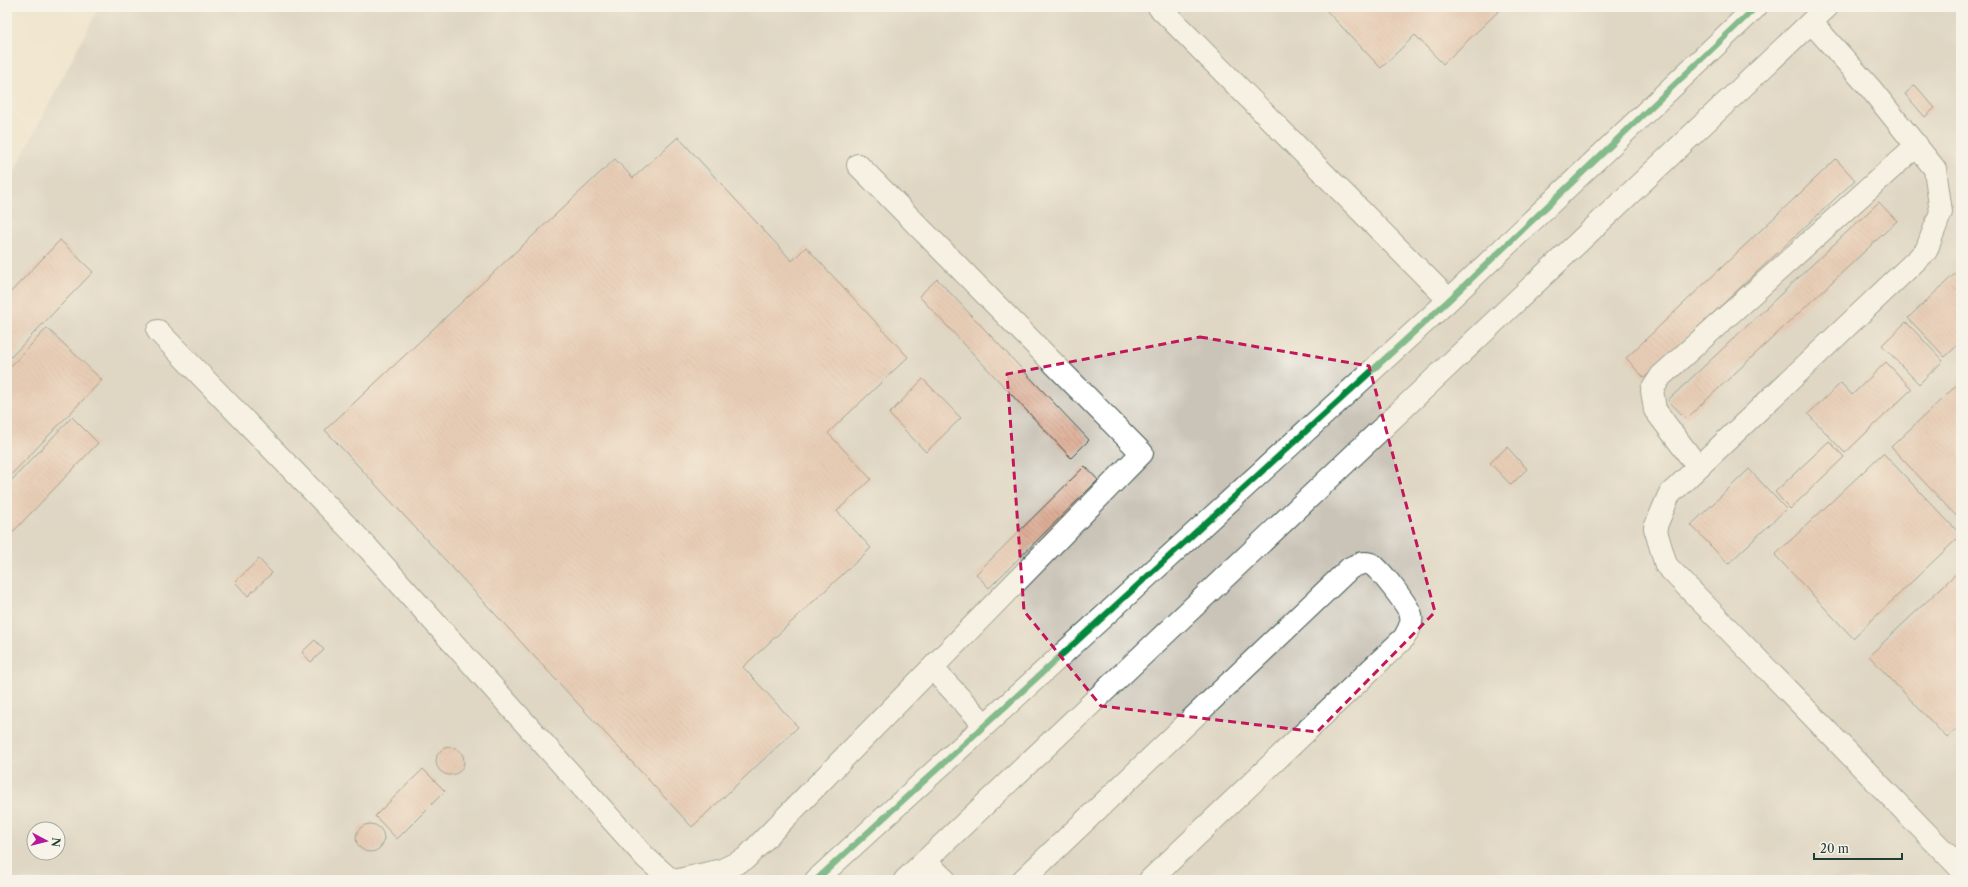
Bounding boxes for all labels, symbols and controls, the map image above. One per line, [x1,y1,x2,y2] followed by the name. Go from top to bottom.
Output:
[26,821,66,861] north arrow
[1814,835,1902,861] scale bar
[48,837,63,848] text: N
[1820,841,1849,856] text: 20 m

